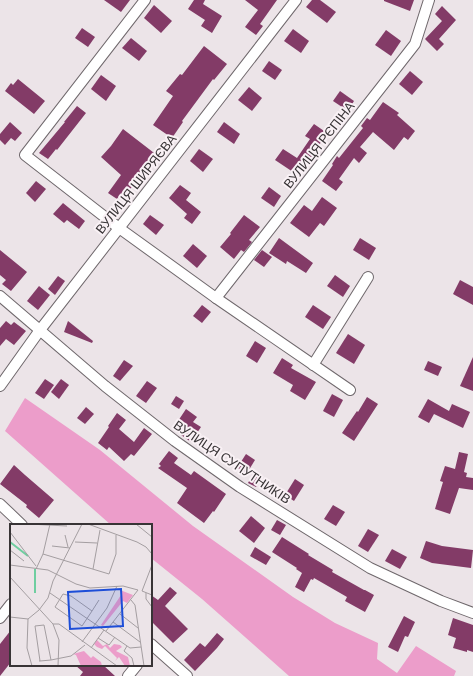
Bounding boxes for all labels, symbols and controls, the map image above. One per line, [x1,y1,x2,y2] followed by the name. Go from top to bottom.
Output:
[280,98,358,192] street label: ВУЛИЦЯ РЄПІНА
[92,131,180,237] street label: ВУЛИЦЯ ШИРЯЄВА
[170,416,294,508] street label: ВУЛИЦЯ СУПУТНИКІВ
[10,524,152,666] inset map

